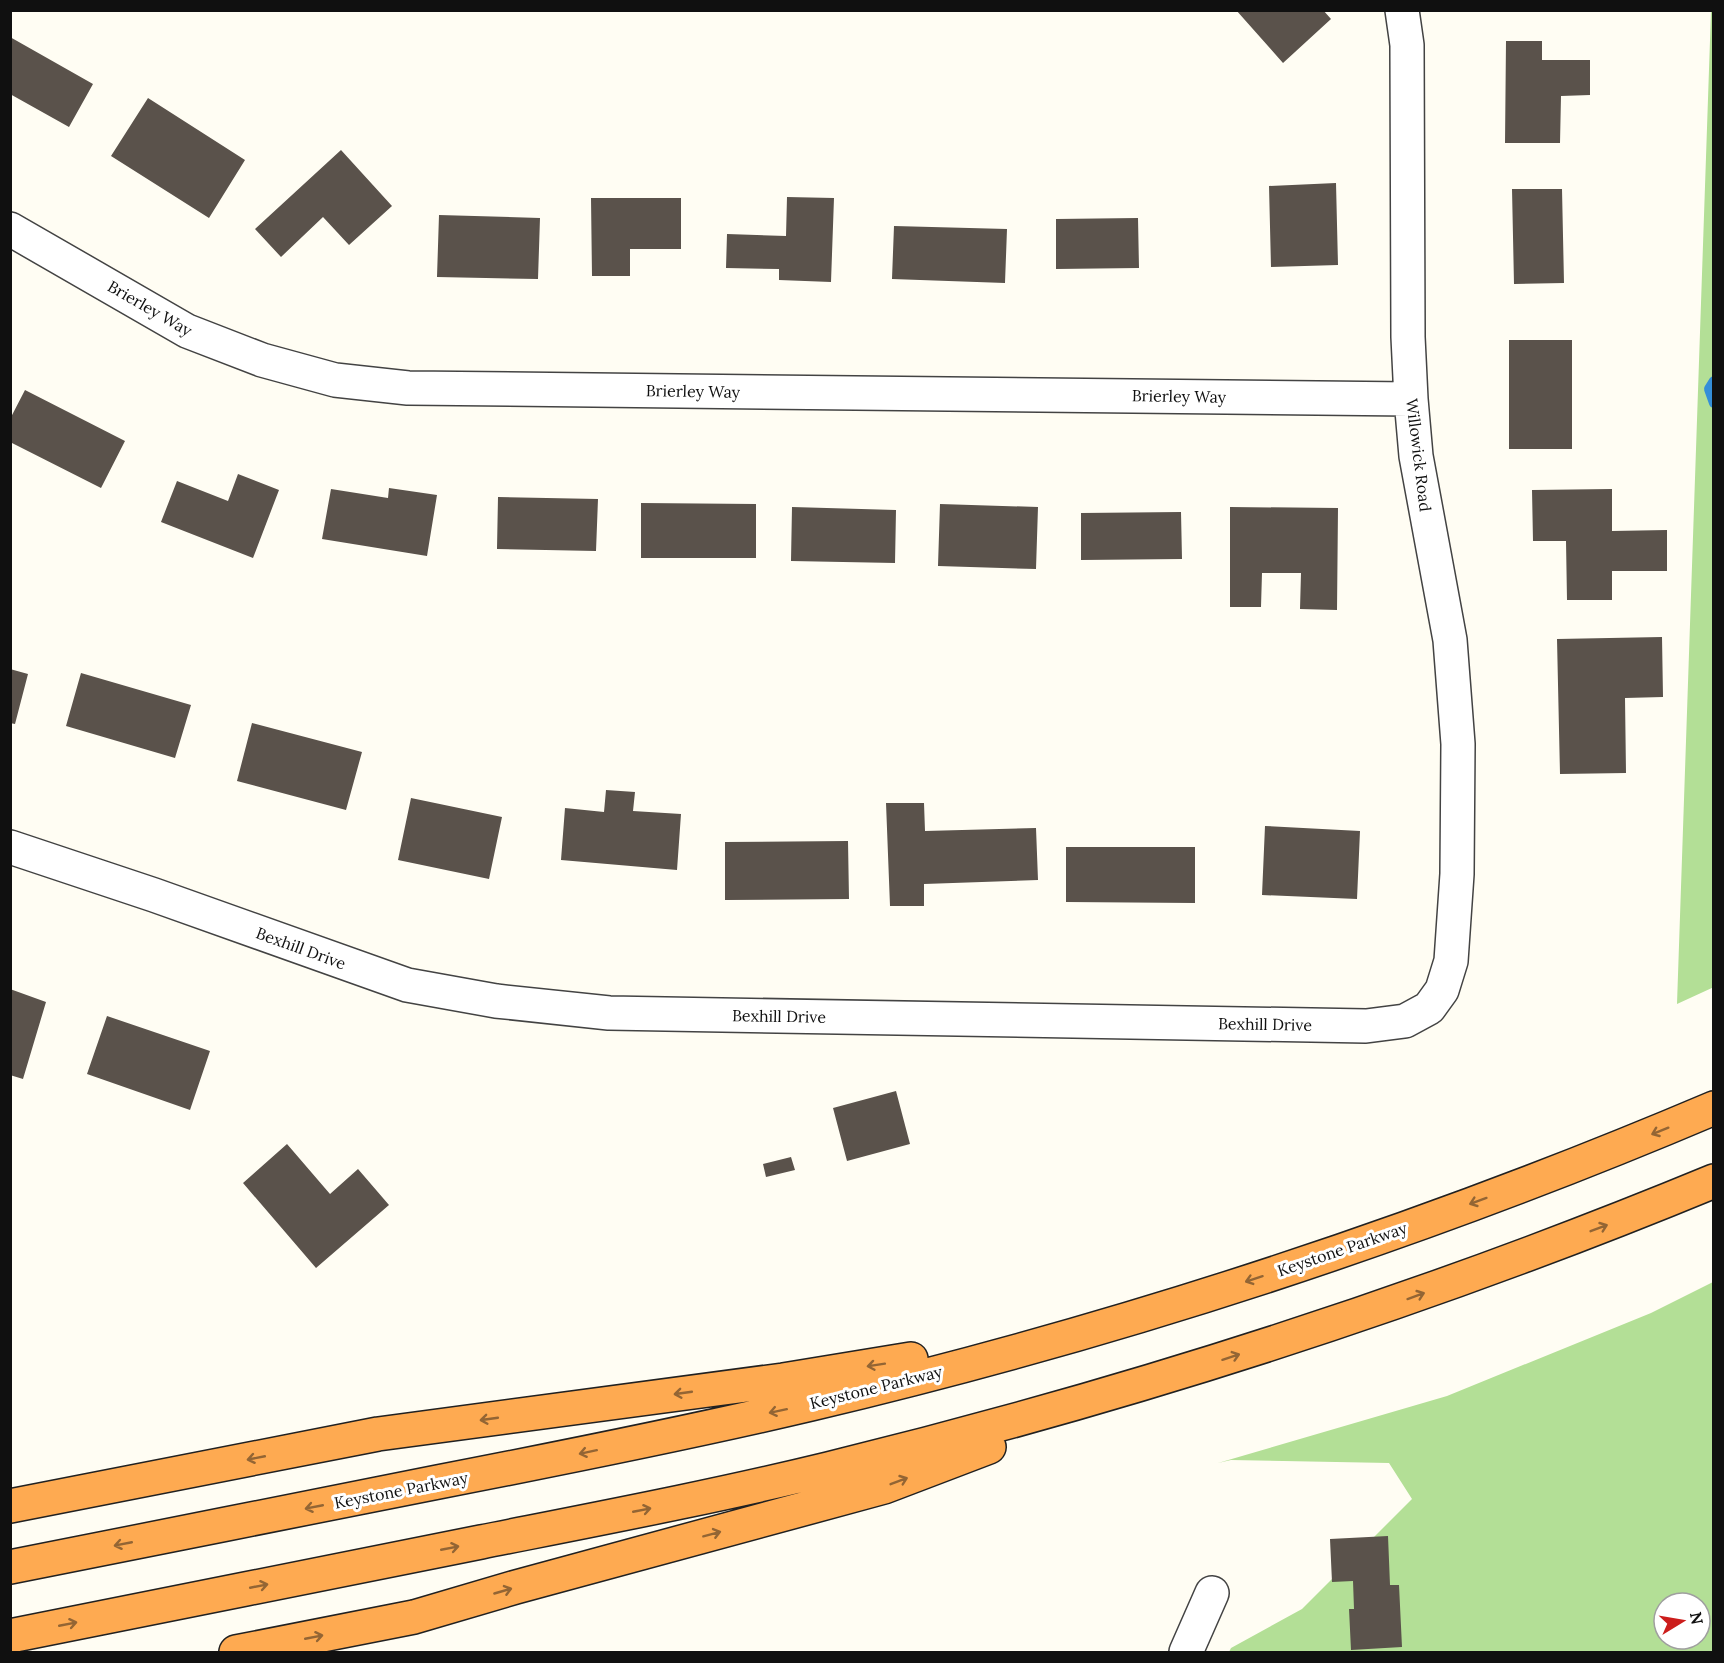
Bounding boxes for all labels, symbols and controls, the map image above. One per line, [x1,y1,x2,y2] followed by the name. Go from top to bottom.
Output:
[104,276,196,340] street label: Brierley Way
[646,380,741,402] street label: Brierley Way
[1132,385,1227,407] street label: Brierley Way
[1402,397,1436,513] street label: Willowick Road
[253,923,349,974] street label: Bexhill Drive
[732,1005,827,1027] street label: Bexhill Drive
[1218,1013,1313,1035] street label: Bexhill Drive
[1651,1126,1669,1137] one-way arrow
[1469,1197,1488,1208] one-way arrow
[1275,1217,1410,1281] street label: Keystone Parkway
[1589,1221,1608,1232] one-way arrow
[1245,1274,1264,1285] one-way arrow
[1406,1289,1425,1300] one-way arrow
[1221,1351,1240,1362] one-way arrow
[866,1359,886,1370] one-way arrow
[808,1361,945,1413] street label: Keystone Parkway
[673,1388,693,1399] one-way arrow
[769,1406,788,1418] one-way arrow
[480,1413,500,1424] one-way arrow
[578,1447,597,1459] one-way arrow
[246,1453,266,1464] one-way arrow
[332,1467,470,1513] street label: Keystone Parkway
[890,1475,908,1486] one-way arrow
[305,1502,324,1513] one-way arrow
[631,1504,651,1515] one-way arrow
[702,1528,721,1539] one-way arrow
[113,1539,132,1551] one-way arrow
[440,1542,460,1553] one-way arrow
[249,1580,268,1591] one-way arrow
[494,1585,513,1596] one-way arrow
[1652,1591,1712,1651] north arrow
[1686,1610,1708,1626] text: N
[58,1618,77,1629] one-way arrow
[304,1631,323,1642] one-way arrow

